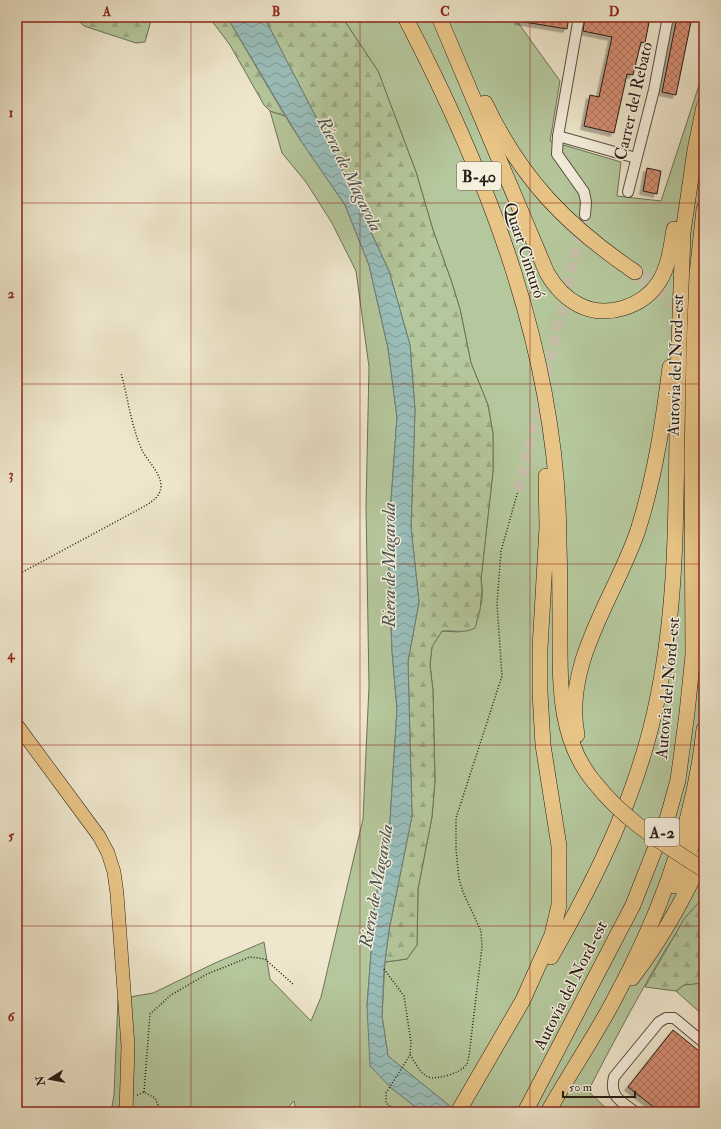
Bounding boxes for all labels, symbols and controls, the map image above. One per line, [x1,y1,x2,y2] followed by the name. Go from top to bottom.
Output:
[102,4,112,20] text: A
[272,4,280,20] text: B
[440,4,450,20] text: C
[609,4,620,20] text: D
[610,40,657,162] street label: Carrer del Rebato
[9,105,14,121] text: 1
[311,112,387,236] water label: Riera de Magarola
[457,162,501,190] road number: B-40
[499,199,550,301] street label: Quart Cinturó
[8,286,15,302] text: 2
[662,293,688,437] street label: Autovia del Nord-est
[9,467,14,483] text: 3
[378,502,401,629] water label: Riera de Magarola
[651,616,684,761] street label: Autovia del Nord-est
[6,647,15,663] text: 4
[645,818,679,846] road number: A-2
[354,822,399,951] water label: Riera de Magarola
[8,828,14,844] text: 5
[528,917,612,1054] street label: Autovia del Nord-est
[8,1009,16,1025] text: 6
[30,1059,70,1099] north arrow
[563,1073,635,1099] scale bar
[33,1074,48,1088] text: N
[569,1080,593,1095] text: 50 m

